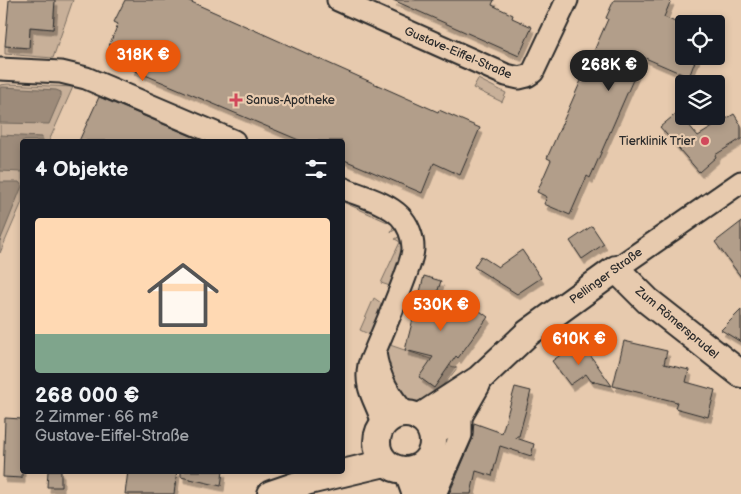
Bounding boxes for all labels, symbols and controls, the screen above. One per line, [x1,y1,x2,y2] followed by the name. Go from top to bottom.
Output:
[675,15,725,125] map controls
[675,15,725,65] button: locate
[402,24,514,82] street label: Gustave-Eiffel-Straße
[102,39,184,82] pin: 318K €
[117,46,169,65] text: 318K €
[568,49,650,92] pin: 268K €
[581,56,637,75] text: 268K €
[675,75,725,125] button: layers
[246,93,335,108] place label: Sanus-Apotheke
[230,94,242,106] marker: Sanus-Apotheke
[619,134,696,149] place label: Tierklinik Trier
[699,135,711,147] marker: Tierklinik Trier
[302,155,330,183] icon: filters
[35,157,128,182] text: 4 Objekte
[567,245,645,307] street label: Pellinger Straße
[138,250,228,340] icon: home
[632,283,722,362] street label: Zum Römersprudel
[400,290,482,332] pin: 530K €
[413,296,469,315] text: 530K €
[538,324,620,366] pin: 610K €
[552,330,606,349] text: 610K €
[35,383,139,408] text: 268 000 €
[35,408,159,427] text: 2 Zimmer · 66 m²
[35,427,189,446] text: Gustave-Eiffel-Straße

